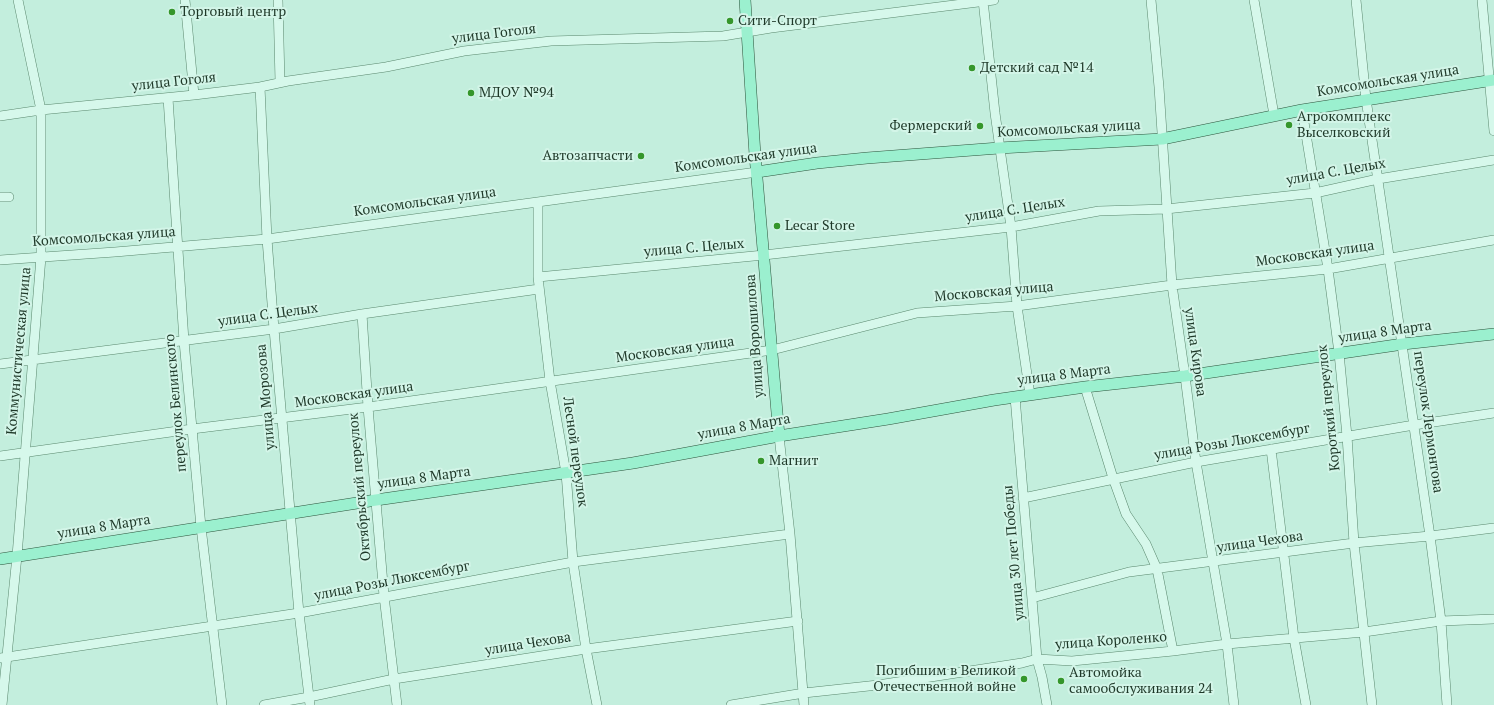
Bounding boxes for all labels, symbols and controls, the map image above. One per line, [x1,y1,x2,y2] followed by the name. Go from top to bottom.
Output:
[180,4,286,20] place label: Торговый центр
[167,7,177,17] marker: Торговый центр
[738,13,817,29] place label: Сити-Спорт
[725,16,735,26] marker: Сити-Спорт
[451,21,537,47] street label: улица Гоголя
[980,60,1094,76] place label: Детский сад №14
[1316,61,1460,101] street label: Комсомольская улица
[967,63,977,73] marker: Детский сад №14
[131,69,217,95] street label: улица Гоголя
[479,85,554,101] place label: МДОУ №94
[466,88,476,98] marker: МДОУ №94
[1297,109,1391,142] place label: Агрокомплекс Выселковский
[997,117,1141,141] street label: Комсомольская улица
[890,118,972,134] place label: Фермерский
[1284,120,1294,130] marker: Агрокомплекс Выселковский
[975,121,985,131] marker: Фермерский
[674,140,818,176] street label: Комсомольская улица
[542,148,633,164] place label: Автозапчасти
[636,151,646,161] marker: Автозапчасти
[1285,155,1387,189] street label: улица С. Целых
[353,184,497,220] street label: Комсомольская улица
[964,194,1066,226] street label: улица С. Целых
[785,218,855,234] place label: Lecar Store
[772,221,782,231] marker: Lecar Store
[32,224,176,250] street label: Комсомольская улица
[643,235,745,261] street label: улица С. Целых
[1255,237,1375,271] street label: Московская улица
[3,266,35,436] street label: Коммунистическая улица
[742,274,768,398] street label: улица Ворошилова
[934,278,1054,306] street label: Московская улица
[217,300,319,330] street label: улица С. Целых
[1180,306,1210,398] street label: улица Кирова
[1337,317,1433,347] street label: улица 8 Марта
[162,333,190,473] street label: переулок Белинского
[615,333,735,367] street label: Московская улица
[253,343,279,451] street label: улица Морозова
[1314,344,1344,472] street label: Короткий переулок
[1410,350,1446,494] street label: переулок Лермонтова
[1016,361,1112,389] street label: улица 8 Марта
[294,378,414,412] street label: Московская улица
[559,396,591,508] street label: Лесной переулок
[696,411,792,443] street label: улица 8 Марта
[345,412,375,562] street label: Октябрьский переулок
[1153,420,1311,464] street label: улица Розы Люксембург
[769,453,818,469] place label: Магнит
[756,456,766,466] marker: Магнит
[376,463,472,493] street label: улица 8 Марта
[1000,485,1028,621] street label: улица 30 лет Победы
[56,511,152,543] street label: улица 8 Марта
[1216,528,1304,556] street label: улица Чехова
[313,558,471,604] street label: улица Розы Люксембург
[484,629,572,659] street label: улица Чехова
[1055,629,1167,653] street label: улица Короленко
[873,663,1016,696] place label: Погибшим в Великой Отечественной войне
[1069,665,1213,698] place label: Автомойка самообслуживания 24
[1019,674,1029,684] marker: Погибшим в Великой Отечественной войне
[1056,676,1066,686] marker: Автомойка самообслуживания 24

